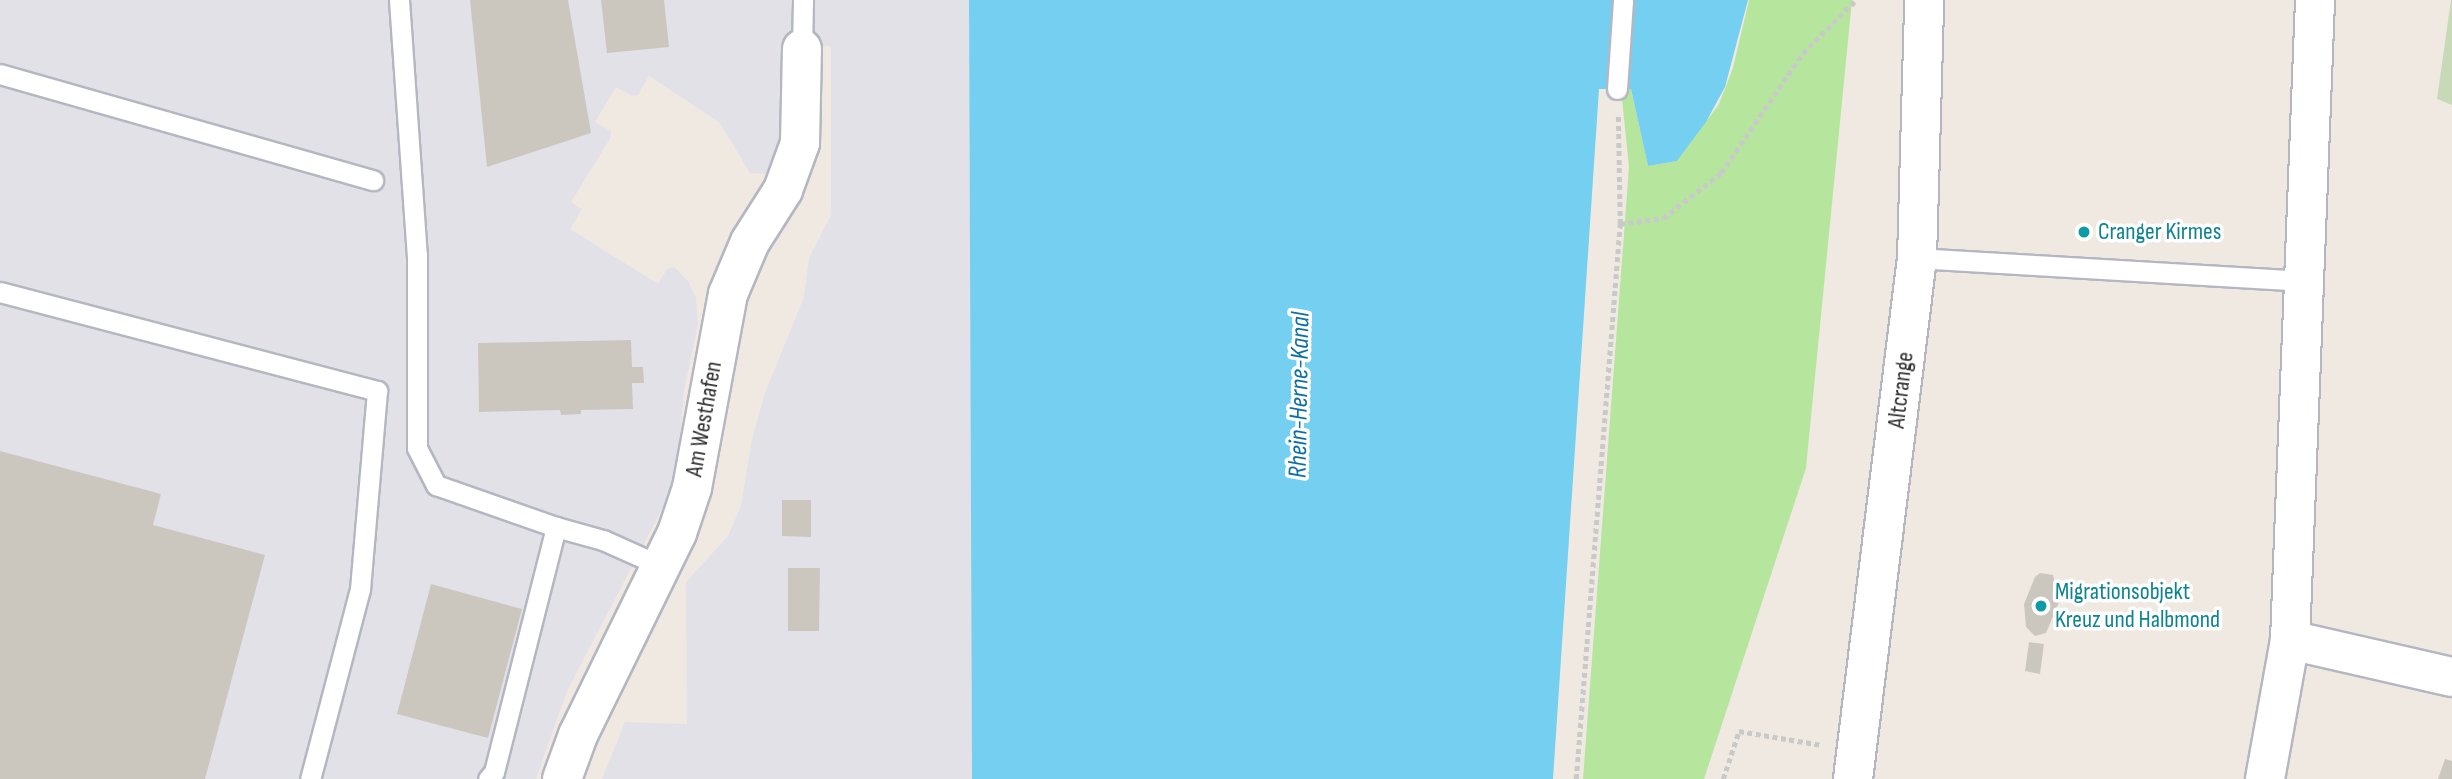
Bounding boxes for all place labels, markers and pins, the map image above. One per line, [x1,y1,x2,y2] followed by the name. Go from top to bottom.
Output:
[2098,218,2221,246] place label: Cranger Kirmes
[2076,224,2092,240] marker: Cranger Kirmes
[2055,578,2220,634] place label: Migrationsobjekt Kreuz und Halbmond
[2033,598,2049,614] marker: Migrationsobjekt Kreuz und Halbmond

